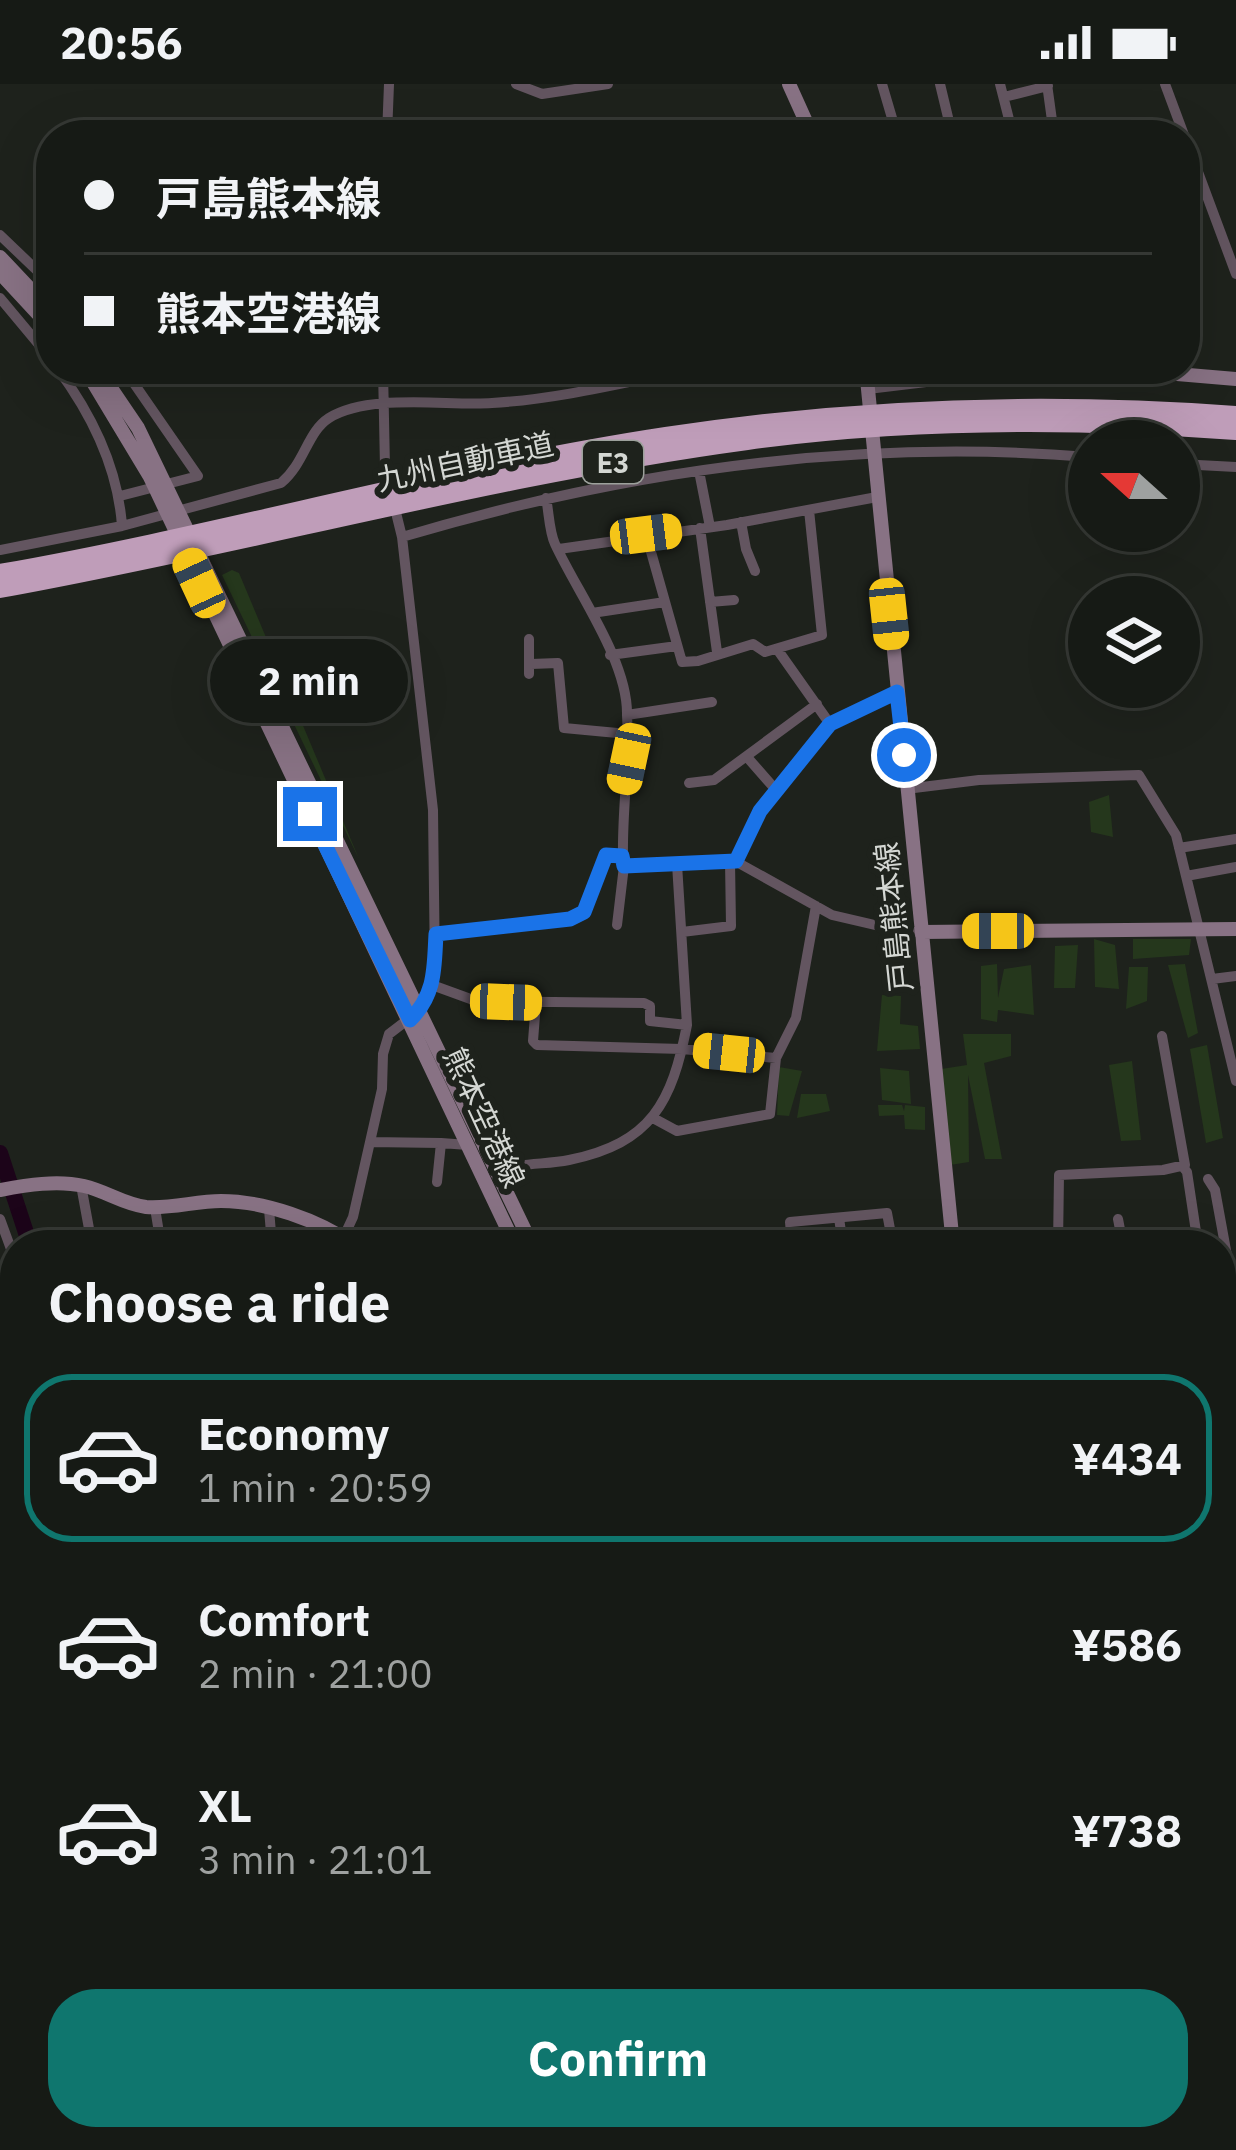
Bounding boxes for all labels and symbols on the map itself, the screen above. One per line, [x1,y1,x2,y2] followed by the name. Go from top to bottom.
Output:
[1068,420,1200,552] north arrow
[373,423,557,499] street label: 九州自動車道
[583,441,643,483] road number: E3
[608,512,684,556] car
[167,543,231,623] car
[867,576,911,652] car
[211,640,409,724] callout: 2 min
[604,720,654,798] car
[877,728,931,782] route start
[283,787,337,841] route end
[866,840,920,994] street label: 戸島熊本線
[962,913,1034,949] car
[469,983,543,1021] car
[691,1031,767,1075] car
[436,1041,534,1193] street label: 熊本空港線

